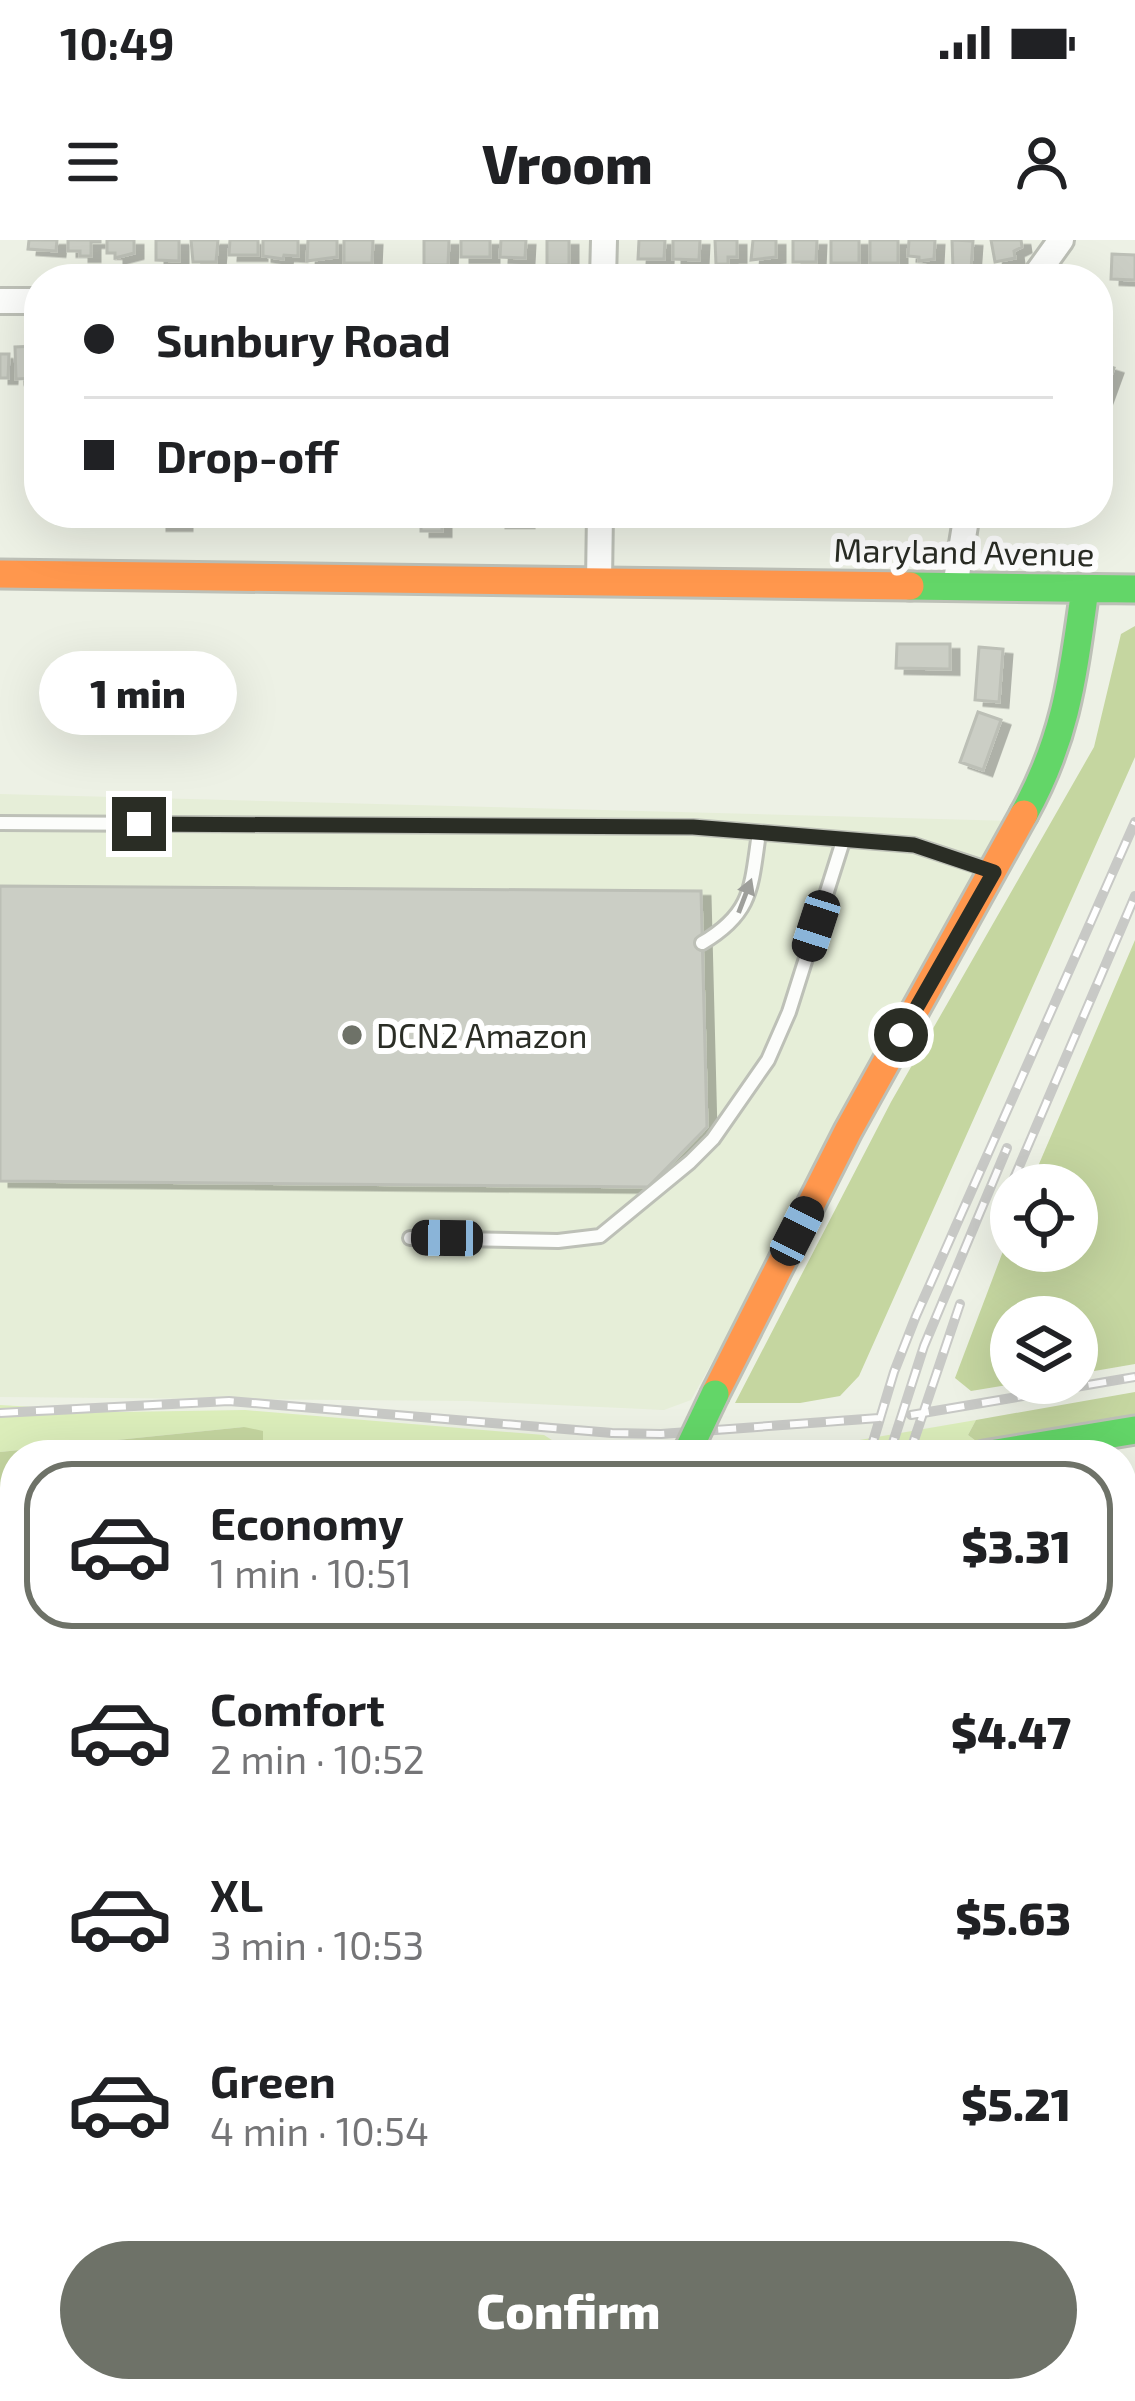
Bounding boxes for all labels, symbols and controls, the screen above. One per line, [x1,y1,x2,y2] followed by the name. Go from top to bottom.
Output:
[60,15,175,69] text: 10:49
[60,129,126,195] icon: menu
[1009,129,1075,195] icon: person
[482,130,653,195] text: Vroom
[156,312,451,366] text: Sunbury Road
[156,428,338,482] text: Drop-off
[833,529,1095,573] street label: Maryland Avenue
[40,650,238,734] callout: 1 min
[90,669,186,716] text: 1 min
[112,797,166,851] route end
[736,878,755,914] one-way arrow
[788,886,844,966] car
[874,1008,928,1062] route start
[376,1015,587,1055] place label: DCN2 Amazon
[339,1022,365,1048] marker: DCN2 Amazon
[990,1164,1098,1404] map controls
[990,1164,1098,1272] button: locate
[765,1191,829,1271] car
[411,1219,483,1257] car
[990,1296,1098,1404] button: layers
[66,1491,174,1599] icon: car
[210,1495,404,1549] text: Economy
[961,1518,1071,1572] text: $3.31
[210,1549,412,1596] text: 1 min · 10:51
[66,1677,174,1785] icon: car
[210,1681,385,1735] text: Comfort
[951,1704,1071,1758] text: $4.47
[210,1735,425,1782] text: 2 min · 10:52
[66,1863,174,1971] icon: car
[210,1867,263,1921] text: XL
[955,1890,1071,1944] text: $5.63
[210,1921,424,1968] text: 3 min · 10:53
[66,2049,174,2157] icon: car
[210,2053,336,2107] text: Green
[961,2076,1071,2130] text: $5.21
[210,2107,429,2154] text: 4 min · 10:54
[60,2241,1077,2379] button: Confirm

